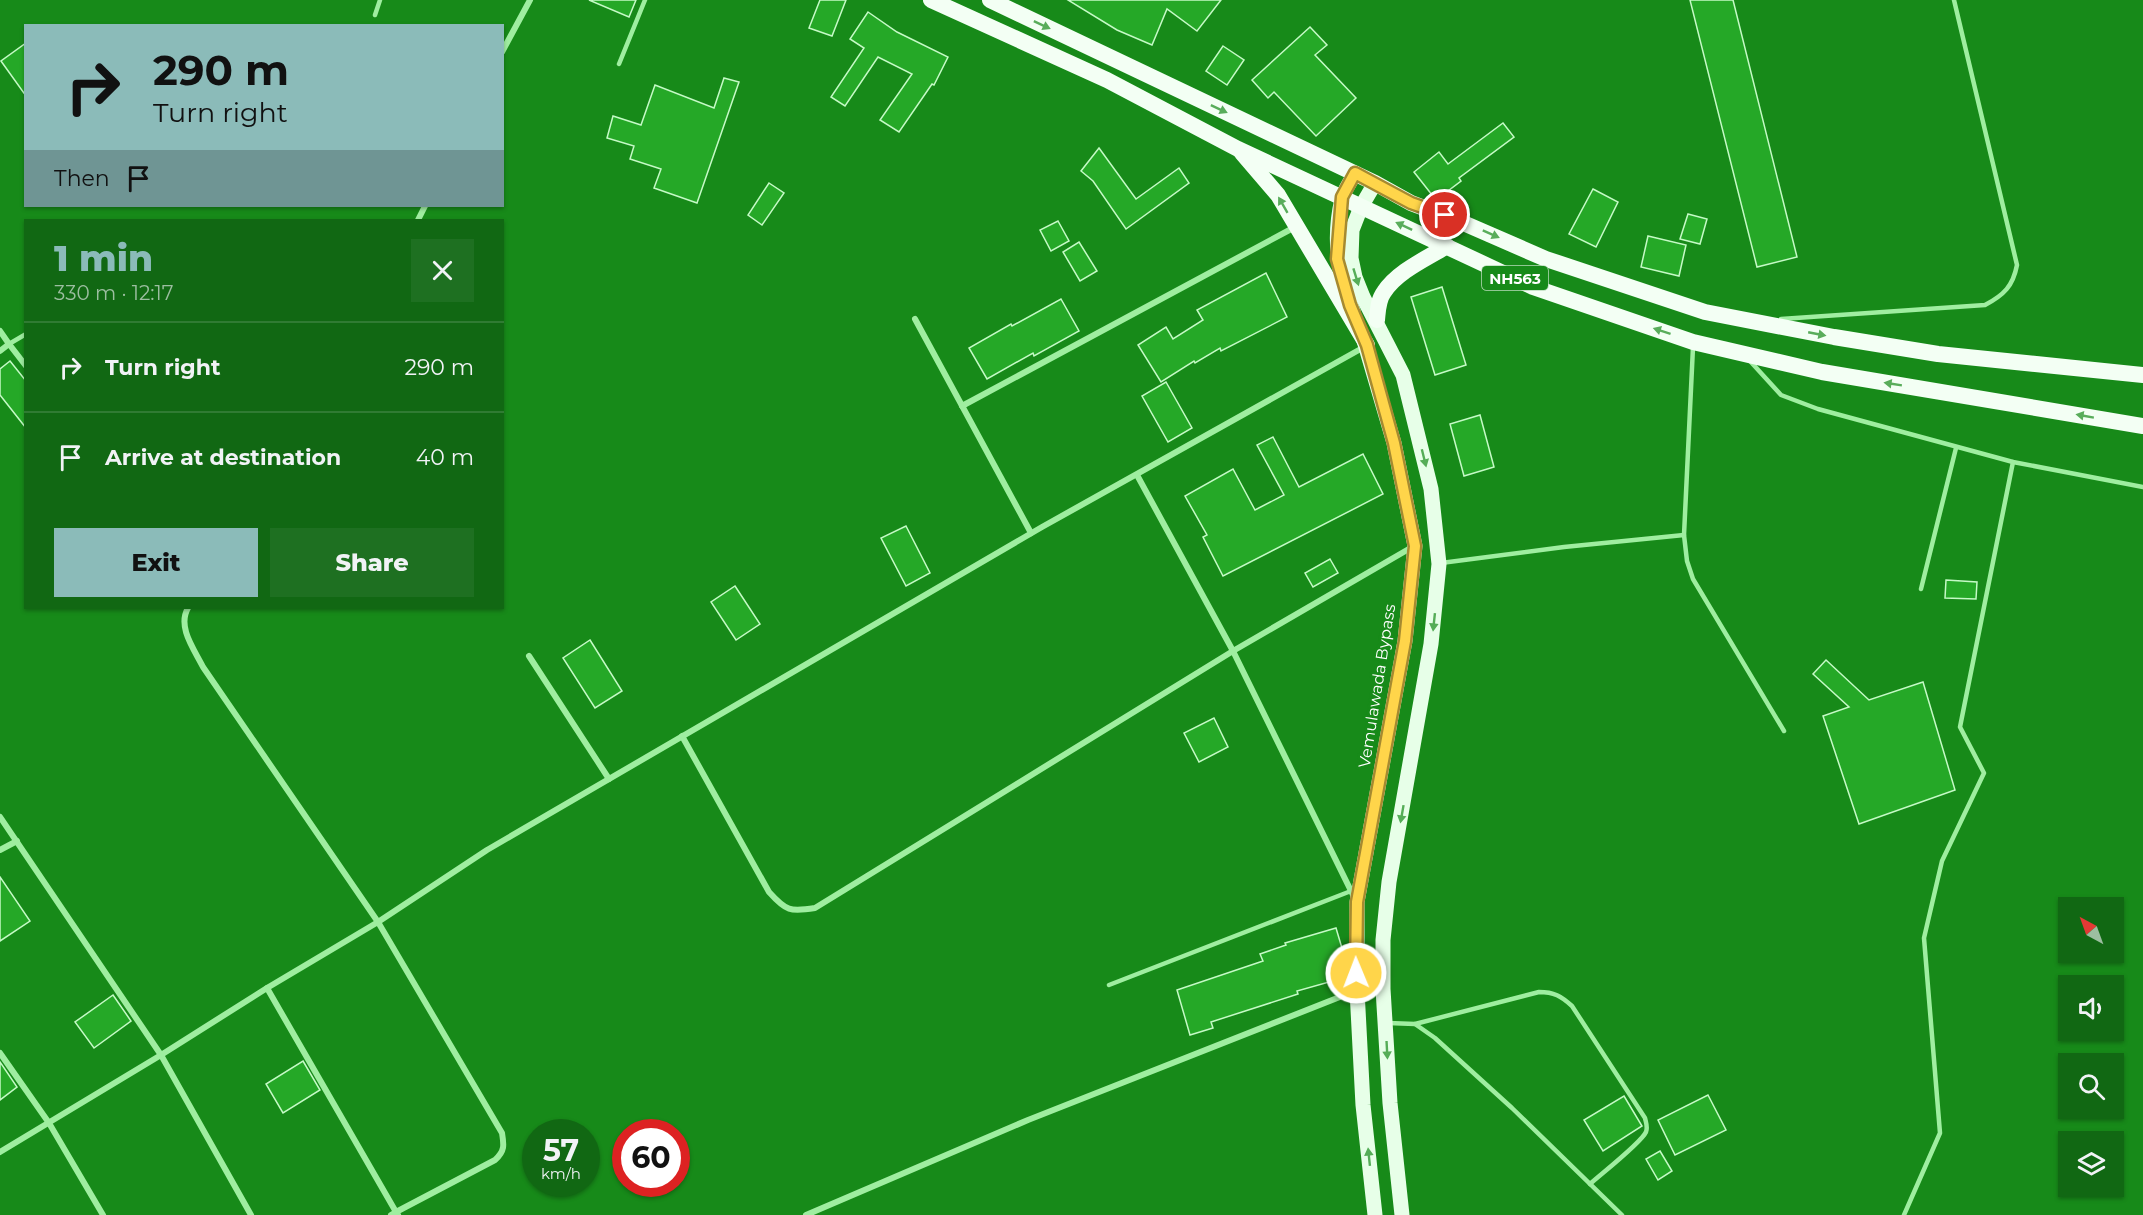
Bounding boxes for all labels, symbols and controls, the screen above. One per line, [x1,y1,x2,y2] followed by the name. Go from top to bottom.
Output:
[1034,21,1051,30] one-way arrow
[153,44,289,96] text: 290 m
[54,48,132,126] icon: right
[153,96,288,129] text: Turn right
[1210,104,1227,113] one-way arrow
[122,162,155,195] icon: arrive
[54,165,110,192] text: Then
[1419,189,1470,240] pin
[1278,196,1288,213] one-way arrow
[1428,198,1461,231] icon: arrive
[1396,222,1413,231] one-way arrow
[1482,230,1499,239] one-way arrow
[54,236,153,280] text: 1 min
[411,239,474,302] button: close
[1482,266,1548,290] road number: NH563
[1352,268,1361,286] one-way arrow
[54,281,174,305] text: 330 m · 12:17
[1653,326,1671,336] one-way arrow
[1807,330,1826,339] one-way arrow
[54,351,87,384] icon: right
[105,354,220,381] text: Turn right
[404,354,474,381] text: 290 m
[1883,379,1902,388] one-way arrow
[2076,411,2095,420] one-way arrow
[54,441,87,474] icon: arrive
[105,444,341,471] text: Arrive at destination
[416,444,474,471] text: 40 m
[1419,449,1429,468] one-way arrow
[54,528,258,597] button: Exit
[270,528,474,597] button: Share
[1355,603,1399,769] street label: Vemulawada Bypass
[1429,613,1439,632] one-way arrow
[1397,805,1406,824] one-way arrow
[2058,897,2124,963] north arrow
[2058,897,2124,1197] map controls
[1324,941,1388,1005] position arrow
[2058,975,2124,1041] button: sound
[1382,1040,1391,1059] one-way arrow
[2058,1053,2124,1119] button: search
[612,1119,690,1197] speed limit sign: 60
[2058,1131,2124,1197] button: layers
[543,1132,579,1169] text: 57
[1364,1147,1373,1166] one-way arrow
[541,1164,581,1183] text: km/h

